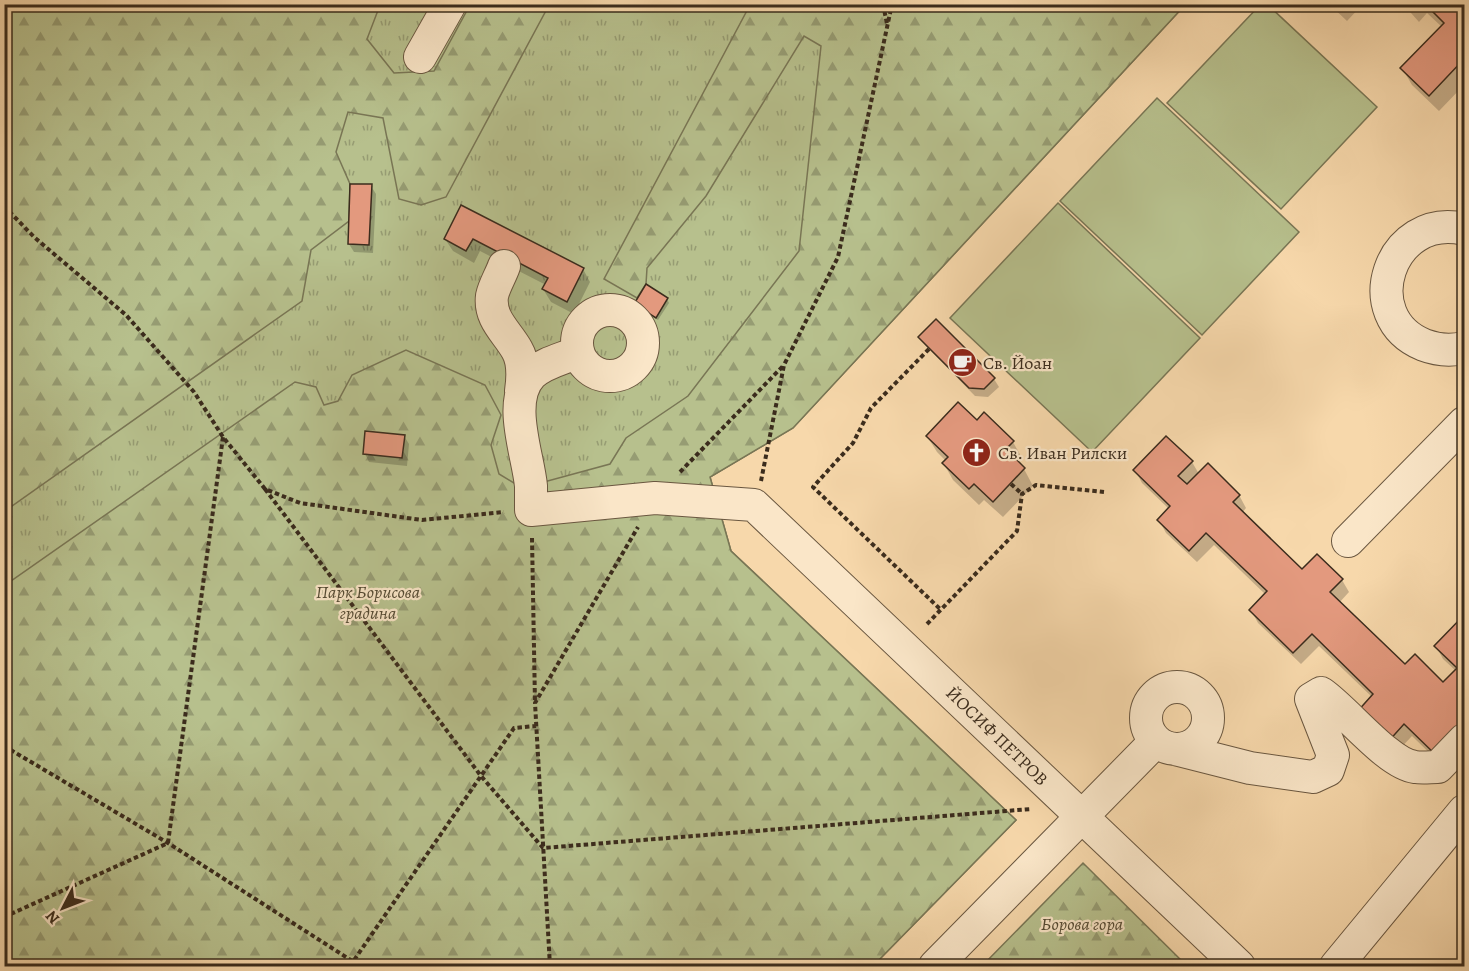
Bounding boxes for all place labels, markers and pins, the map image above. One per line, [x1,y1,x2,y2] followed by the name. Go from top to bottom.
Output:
[946,347,978,379] cafe icon: Св. Йоан
[983,351,1052,375] place label: Св. Йоан
[961,437,993,469] church icon: Св. Иван Рилски
[998,441,1127,465] place label: Св. Иван Рилски

